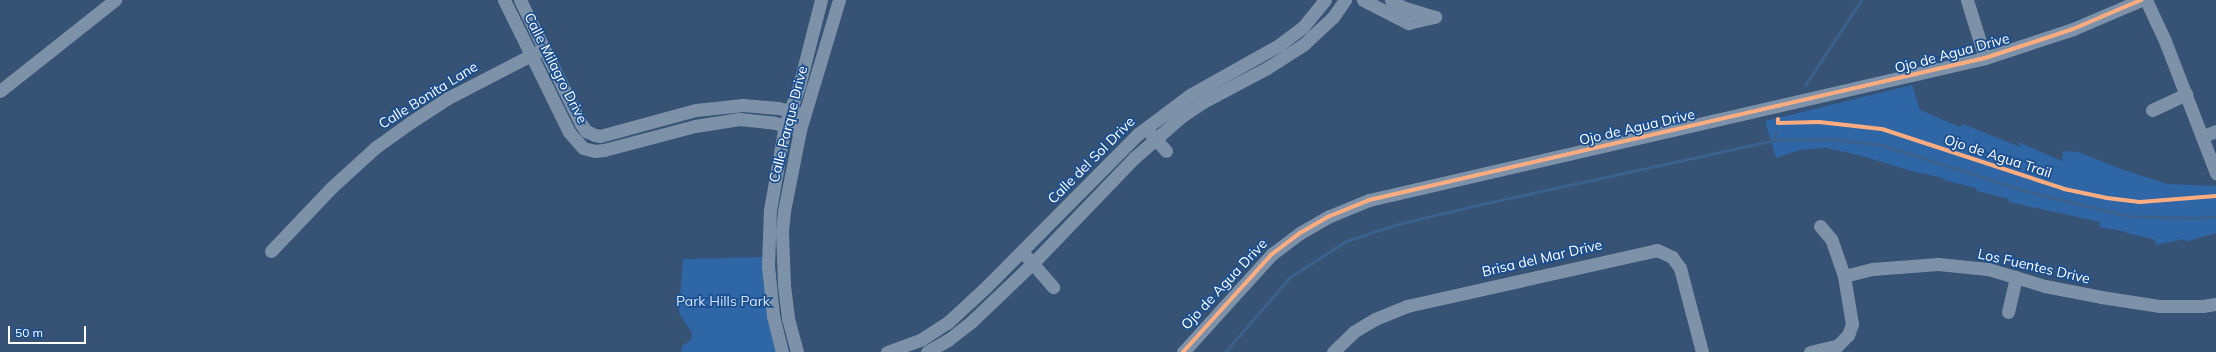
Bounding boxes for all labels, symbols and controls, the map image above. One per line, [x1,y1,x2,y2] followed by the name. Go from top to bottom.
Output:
[521,10,591,126] street label: Calle Milagro Drive
[1893,30,2011,76] street label: Ojo de Agua Drive
[375,58,481,132] street label: Calle Bonita Lane
[765,64,811,184] street label: Calle Parque Drive
[1578,106,1696,148] street label: Ojo de Agua Drive
[1044,113,1138,207] street label: Calle del Sol Drive
[1942,131,2054,181] street label: Ojo de Agua Trail
[1178,235,1270,333] street label: Ojo de Agua Drive
[1480,236,1604,280] street label: Brisa del Mar Drive
[1976,245,2092,287] street label: Los Fuentes Drive
[676,293,770,309] park label: Park Hills Park
[10,318,88,344] scale bar
[15,325,43,340] text: 50 m

